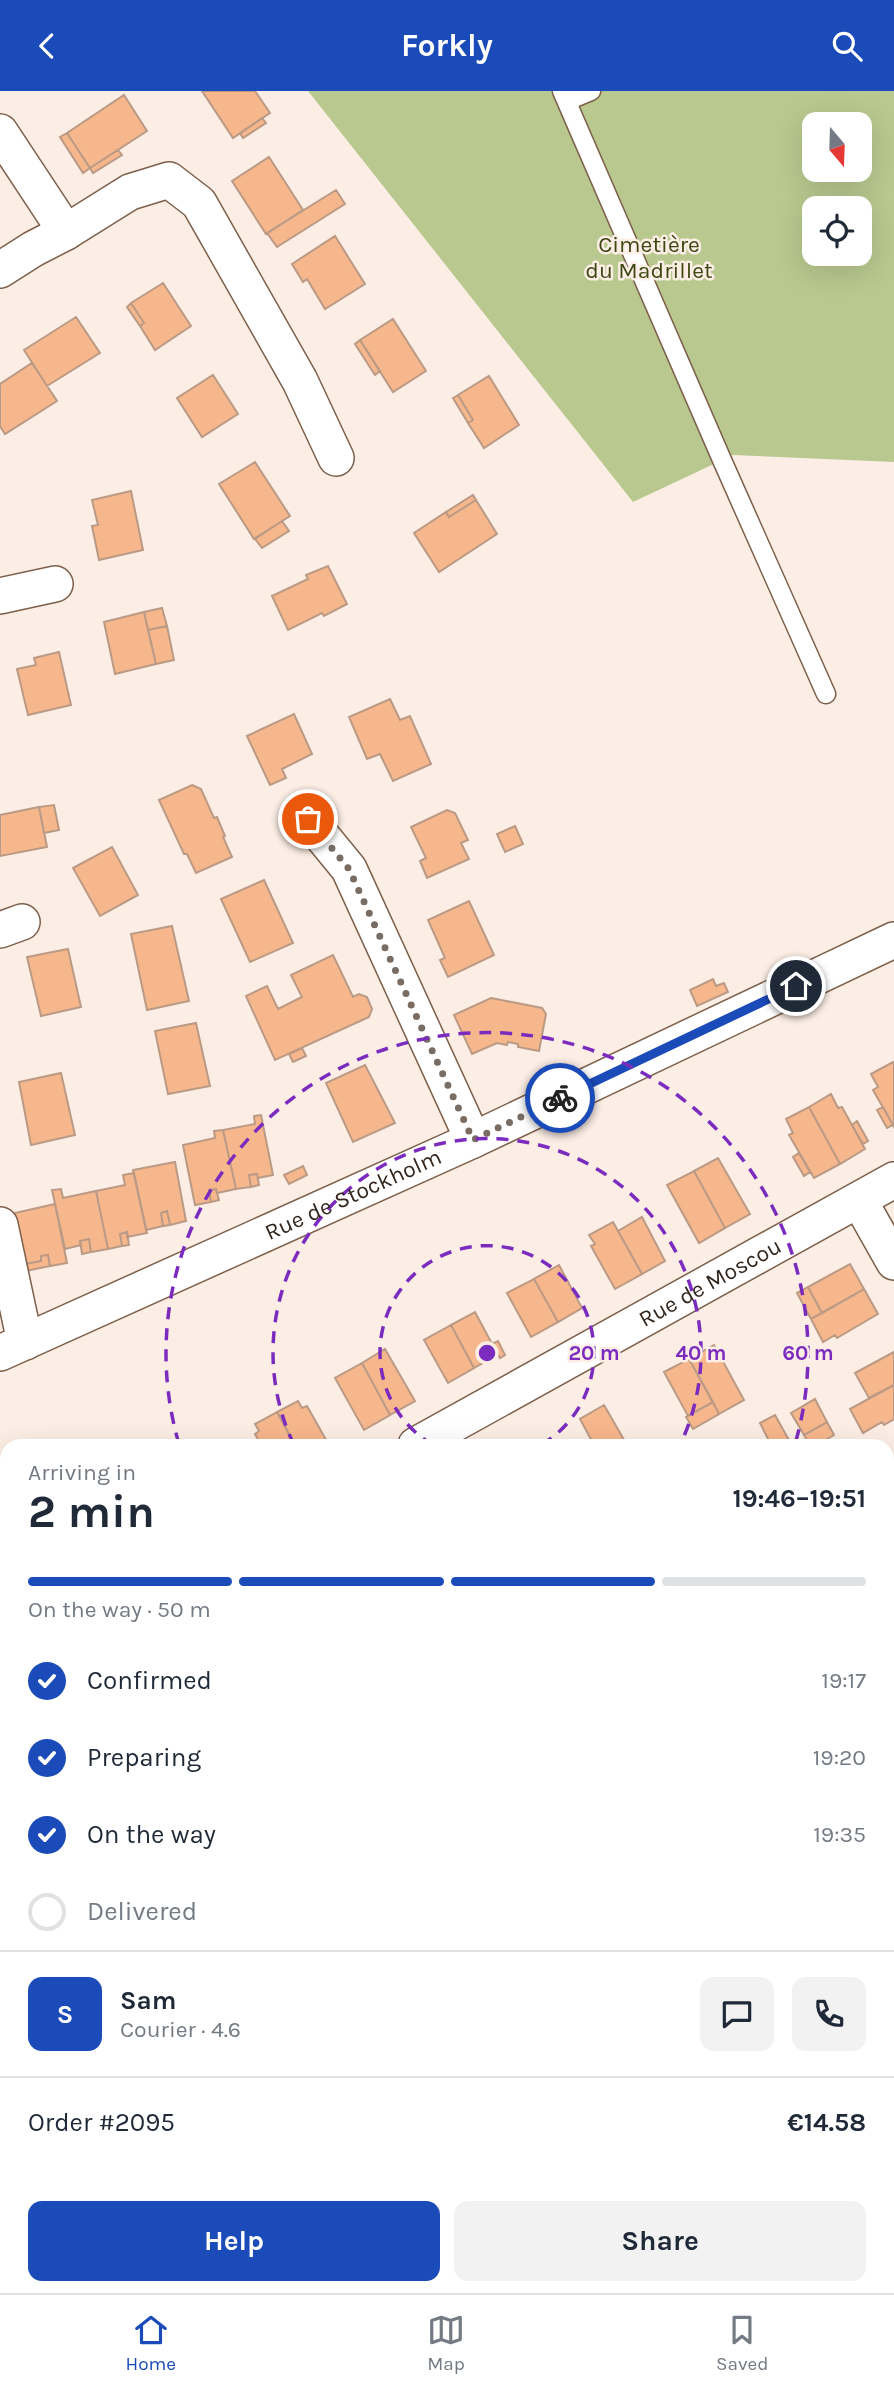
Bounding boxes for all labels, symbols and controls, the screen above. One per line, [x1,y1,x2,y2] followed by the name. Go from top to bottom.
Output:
[28,27,66,65] icon: back
[401,27,493,64] text: Forkly
[828,27,866,65] icon: search
[802,112,872,182] north arrow
[802,112,872,266] map controls
[802,196,872,266] button: locate
[585,231,713,284] park label: Cimetière du Madrillet
[278,789,338,849] pin
[289,800,327,838] icon: bag
[766,956,826,1016] pin
[777,967,815,1005] icon: home
[525,1063,595,1133] courier
[541,1079,579,1117] icon: bike
[260,1143,445,1246] street label: Rue de Stockholm
[634,1232,786,1332] street label: Rue de Moscou
[475,1341,499,1365] centre of rings
[568,1341,620,1365] text: 20 m
[675,1341,727,1365] text: 40 m
[782,1341,834,1365] text: 60 m
[28,1459,136,1486] text: Arriving in
[732,1483,866,1514] text: 19:46–19:51
[28,1485,155,1539] text: 2 min
[28,1596,211,1623] text: On the way · 50 m
[28,1662,66,1700] icon: check
[87,1665,212,1696] text: Confirmed
[821,1667,866,1694] text: 19:17
[28,1739,66,1777] icon: check
[87,1742,201,1773] text: Preparing
[813,1744,866,1771] text: 19:20
[28,1816,66,1854] icon: check
[87,1819,216,1850] text: On the way
[813,1821,866,1848] text: 19:35
[87,1896,197,1927] text: Delivered
[700,1977,774,2051] button: chat
[792,1977,866,2051] button: phone
[120,1985,176,2016] text: Sam
[57,1999,73,2030] text: S
[120,2016,241,2043] text: Courier · 4.6
[28,2107,175,2138] text: Order #2095
[787,2107,866,2138] text: €14.58
[28,2201,440,2281] button: Help
[454,2201,866,2281] button: Share
[125,2311,176,2375] tab: Home
[427,2311,465,2375] tab: Map
[716,2311,769,2375] tab: Saved

